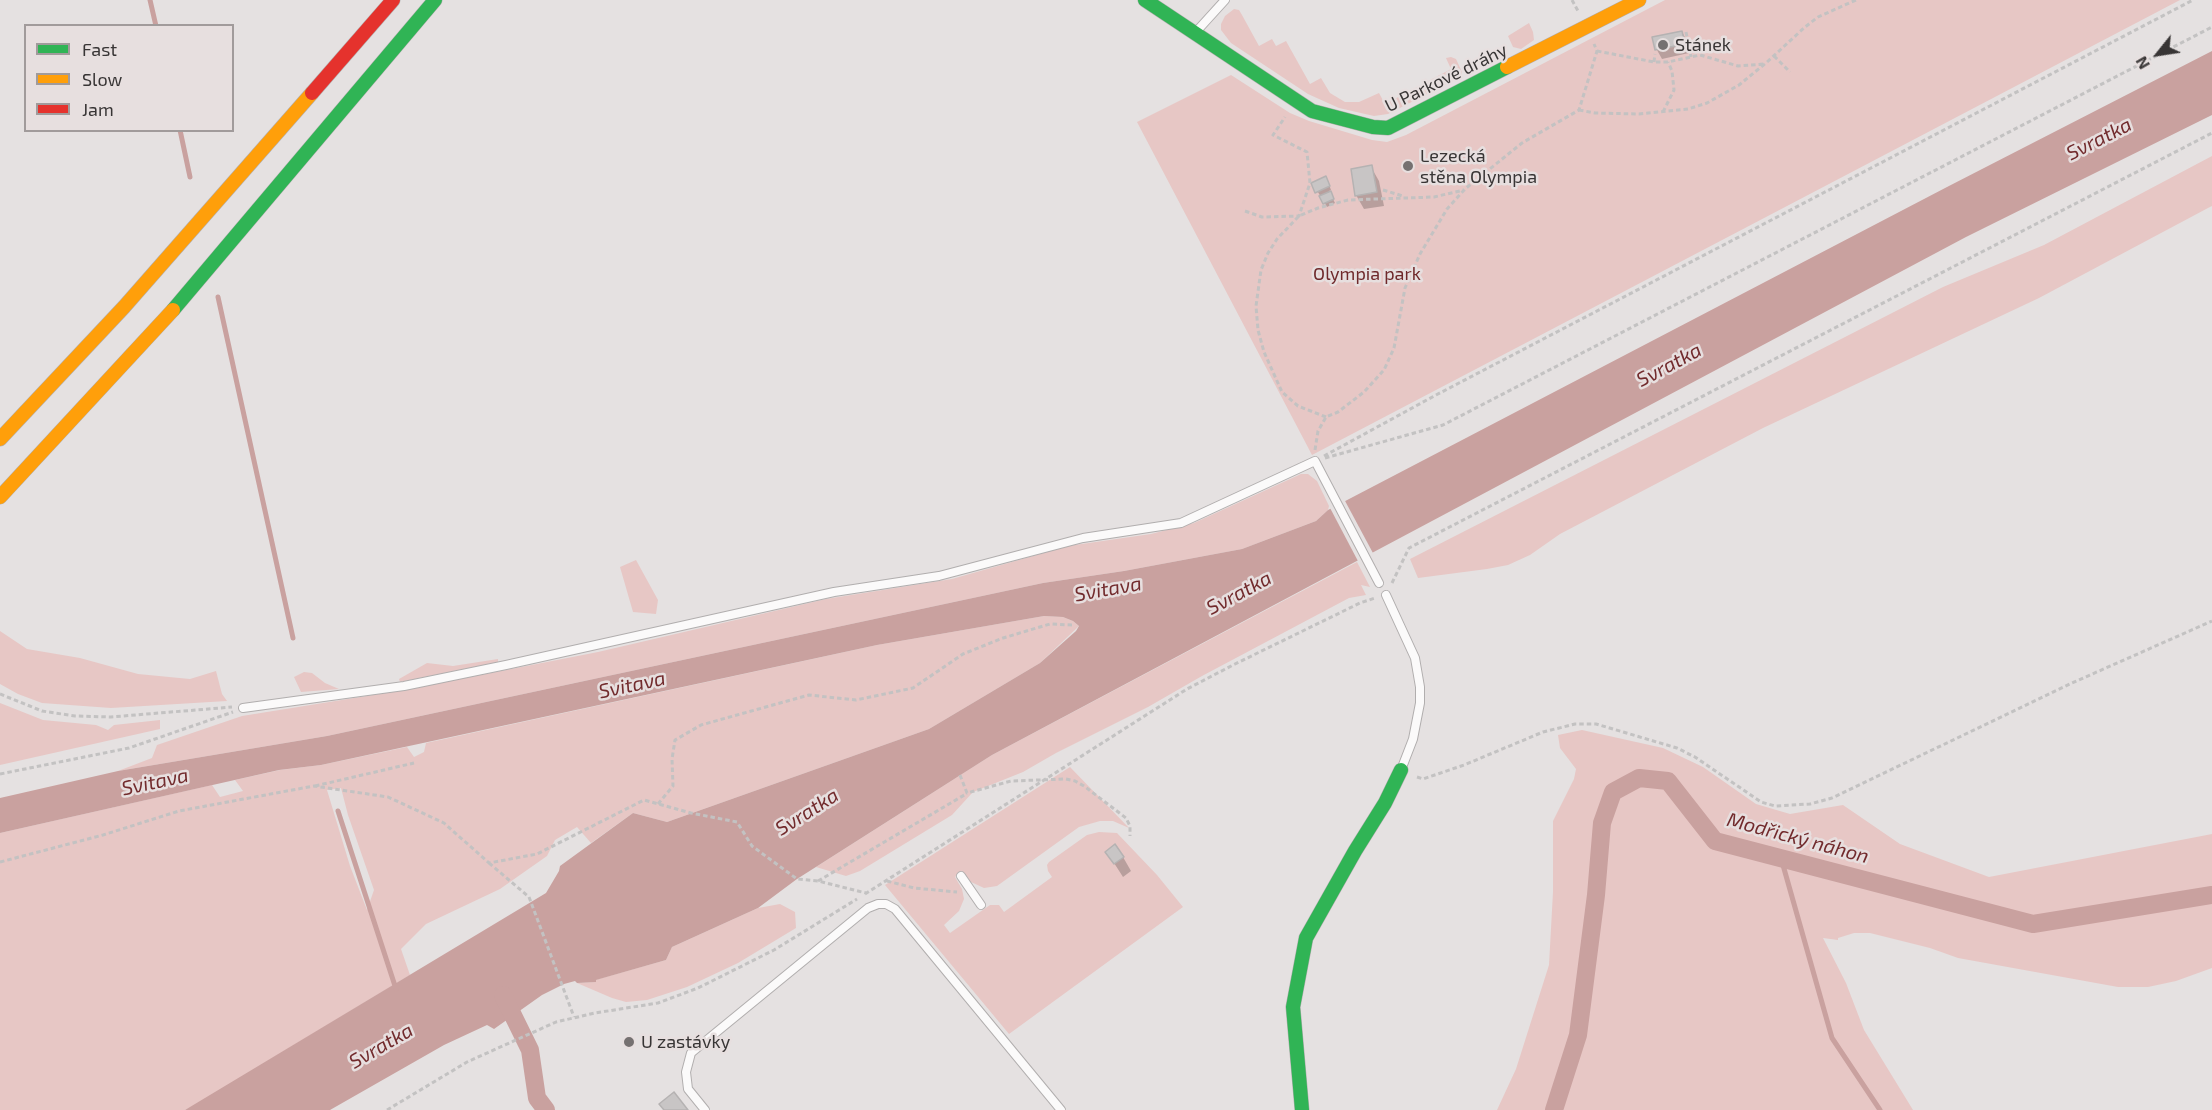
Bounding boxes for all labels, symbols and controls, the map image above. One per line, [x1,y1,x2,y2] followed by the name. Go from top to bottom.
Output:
[24,24,234,132] legend
[2128,24,2188,84] north arrow
[1675,34,1731,56] place label: Stánek
[82,38,117,60] text: Fast
[1656,38,1670,52] marker: Stánek
[1381,39,1511,117] street label: U Parkové dráhy
[2131,53,2153,73] text: N
[82,68,122,90] text: Slow
[82,98,114,120] text: Jam
[2062,112,2136,166] water label: Svratka
[1420,145,1537,188] place label: Lezecká stěna Olympia
[1401,159,1415,173] marker: Lezecká stěna Olympia
[1313,263,1421,285] park label: Olympia park
[1632,338,1706,392] water label: Svratka
[1202,566,1276,620] water label: Svratka
[1073,571,1143,607] water label: Svitava
[596,666,668,704] water label: Svitava
[119,763,191,801] water label: Svitava
[771,783,843,841] water label: Svratka
[1724,808,1872,868] water label: Modřický náhon
[345,1018,417,1074] water label: Svratka
[641,1031,730,1053] place label: U zastávky
[622,1035,636,1049] marker: U zastávky

